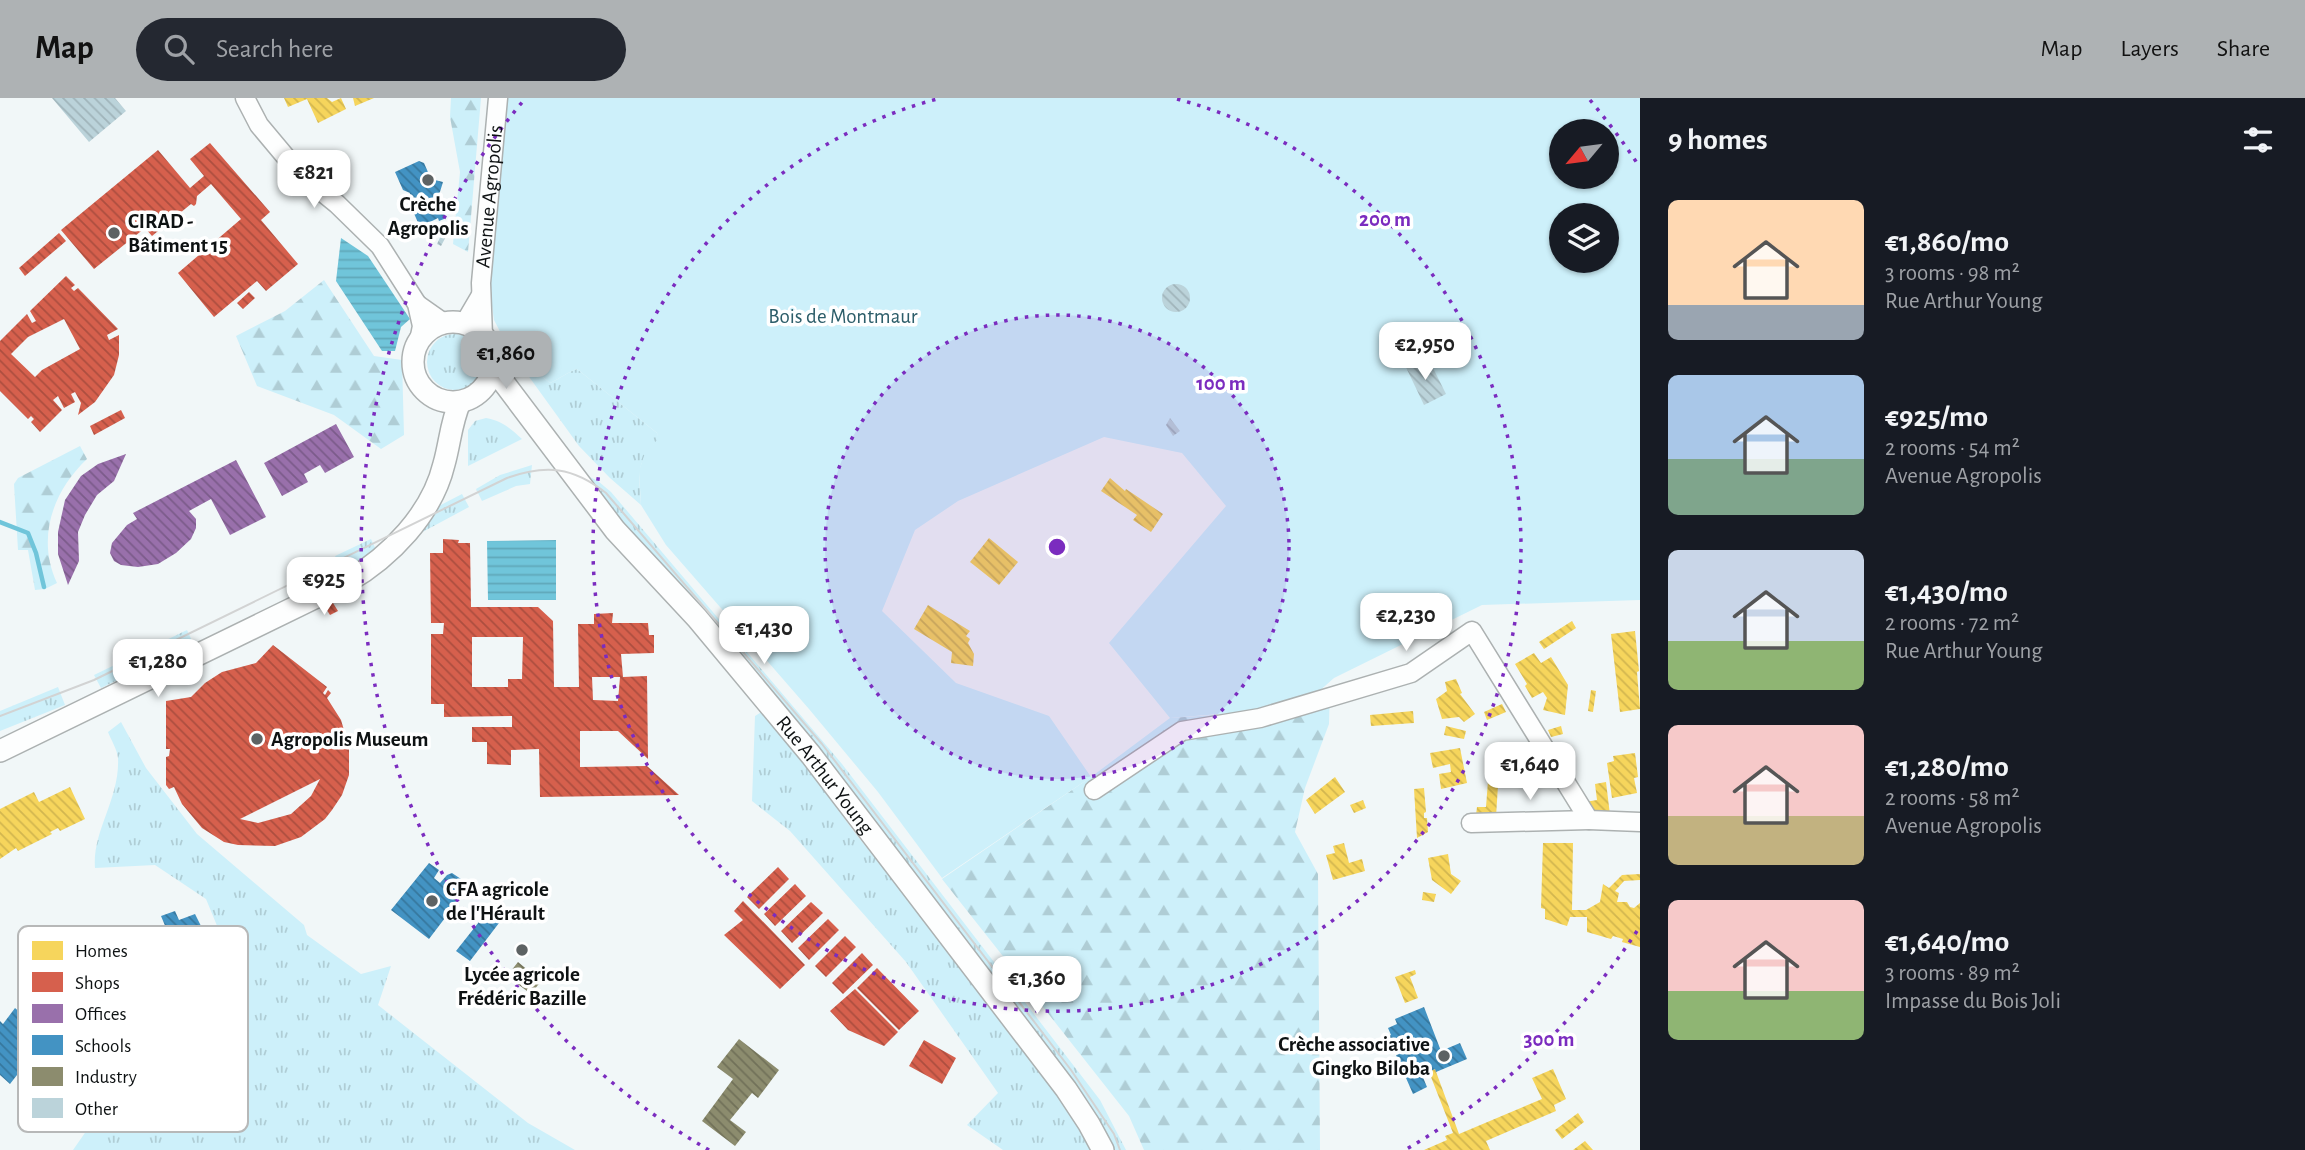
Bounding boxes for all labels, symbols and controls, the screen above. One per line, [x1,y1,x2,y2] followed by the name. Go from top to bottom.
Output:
[136,18,626,81] search box
[160,30,198,68] icon: search
[35,32,94,65] text: Map
[216,36,334,62] text: Search here
[2040,37,2082,61] text: Map
[2120,37,2179,61] text: Layers
[2217,37,2270,61] text: Share
[1549,119,1619,189] north arrow
[1549,119,1619,273] map controls
[2239,121,2277,159] icon: filters
[472,124,506,269] street label: Avenue Agropolis
[1668,125,1768,155] text: 9 homes
[273,150,355,210] pin: €821
[293,161,335,184] text: €821
[420,172,436,188] marker: Crèche Agropolis
[387,194,469,239] place label: Crèche Agropolis
[1549,203,1619,273] button: layers
[1359,209,1411,230] text: 200 m
[128,211,228,256] place label: CIRAD - Bâtiment 15
[106,225,122,241] marker: CIRAD - Bâtiment 15
[1885,227,2009,257] text: €1,860/mo
[1724,228,1808,312] icon: home
[1885,262,2020,285] text: 3 rooms · 98 m²
[1885,290,2042,313] text: Rue Arthur Young
[768,306,918,327] park label: Bois de Montmaur
[1368,322,1482,382] pin: €2,950
[449,331,563,391] pin: €1,860
[1395,333,1455,356] text: €2,950
[477,342,535,365] text: €1,860
[1196,373,1246,394] text: 100 m
[1885,402,1988,432] text: €925/mo
[1724,403,1808,487] icon: home
[1885,437,2020,460] text: 2 rooms · 54 m²
[1885,465,2042,488] text: Avenue Agropolis
[1045,535,1069,559] centre of rings
[283,558,365,617] pin: €925
[303,568,345,591] text: €925
[1885,577,2008,607] text: €1,430/mo
[1724,578,1808,662] icon: home
[1349,594,1463,653] pin: €2,230
[1376,604,1436,627] text: €2,230
[707,606,821,666] pin: €1,430
[1885,612,2019,635] text: 2 rooms · 72 m²
[735,617,793,640] text: €1,430
[101,640,215,699] pin: €1,280
[1885,640,2042,663] text: Rue Arthur Young
[129,650,187,673] text: €1,280
[772,712,878,838] street label: Rue Arthur Young
[271,729,428,750] place label: Agropolis Museum
[249,731,265,747] marker: Agropolis Museum
[1473,742,1587,802] pin: €1,640
[1885,752,2009,782] text: €1,280/mo
[1501,753,1559,776] text: €1,640
[1724,753,1808,837] icon: home
[1885,787,2020,810] text: 2 rooms · 58 m²
[1885,815,2042,838] text: Avenue Agropolis
[446,879,549,924] place label: CFA agricole de l'Hérault
[424,893,440,909] marker: CFA agricole de l'Hérault
[18,926,248,1132] legend
[1885,927,2009,957] text: €1,640/mo
[1724,928,1808,1012] icon: home
[75,942,128,961] text: Homes
[514,942,530,958] marker: Lycée agricole Frédéric Bazille
[980,956,1094,1016] pin: €1,360
[1885,962,2020,985] text: 3 rooms · 89 m²
[458,964,587,1009] place label: Lycée agricole Frédéric Bazille
[1008,967,1066,990] text: €1,360
[75,974,120,993] text: Shops
[1885,990,2061,1013] text: Impasse du Bois Joli
[75,1005,126,1024] text: Offices
[1523,1029,1575,1050] text: 300 m
[1278,1034,1430,1079] place label: Crèche associative Gingko Biloba
[75,1037,131,1056] text: Schools
[1436,1048,1452,1064] marker: Crèche associative Gingko Biloba
[75,1068,137,1087] text: Industry
[75,1100,118,1119] text: Other

